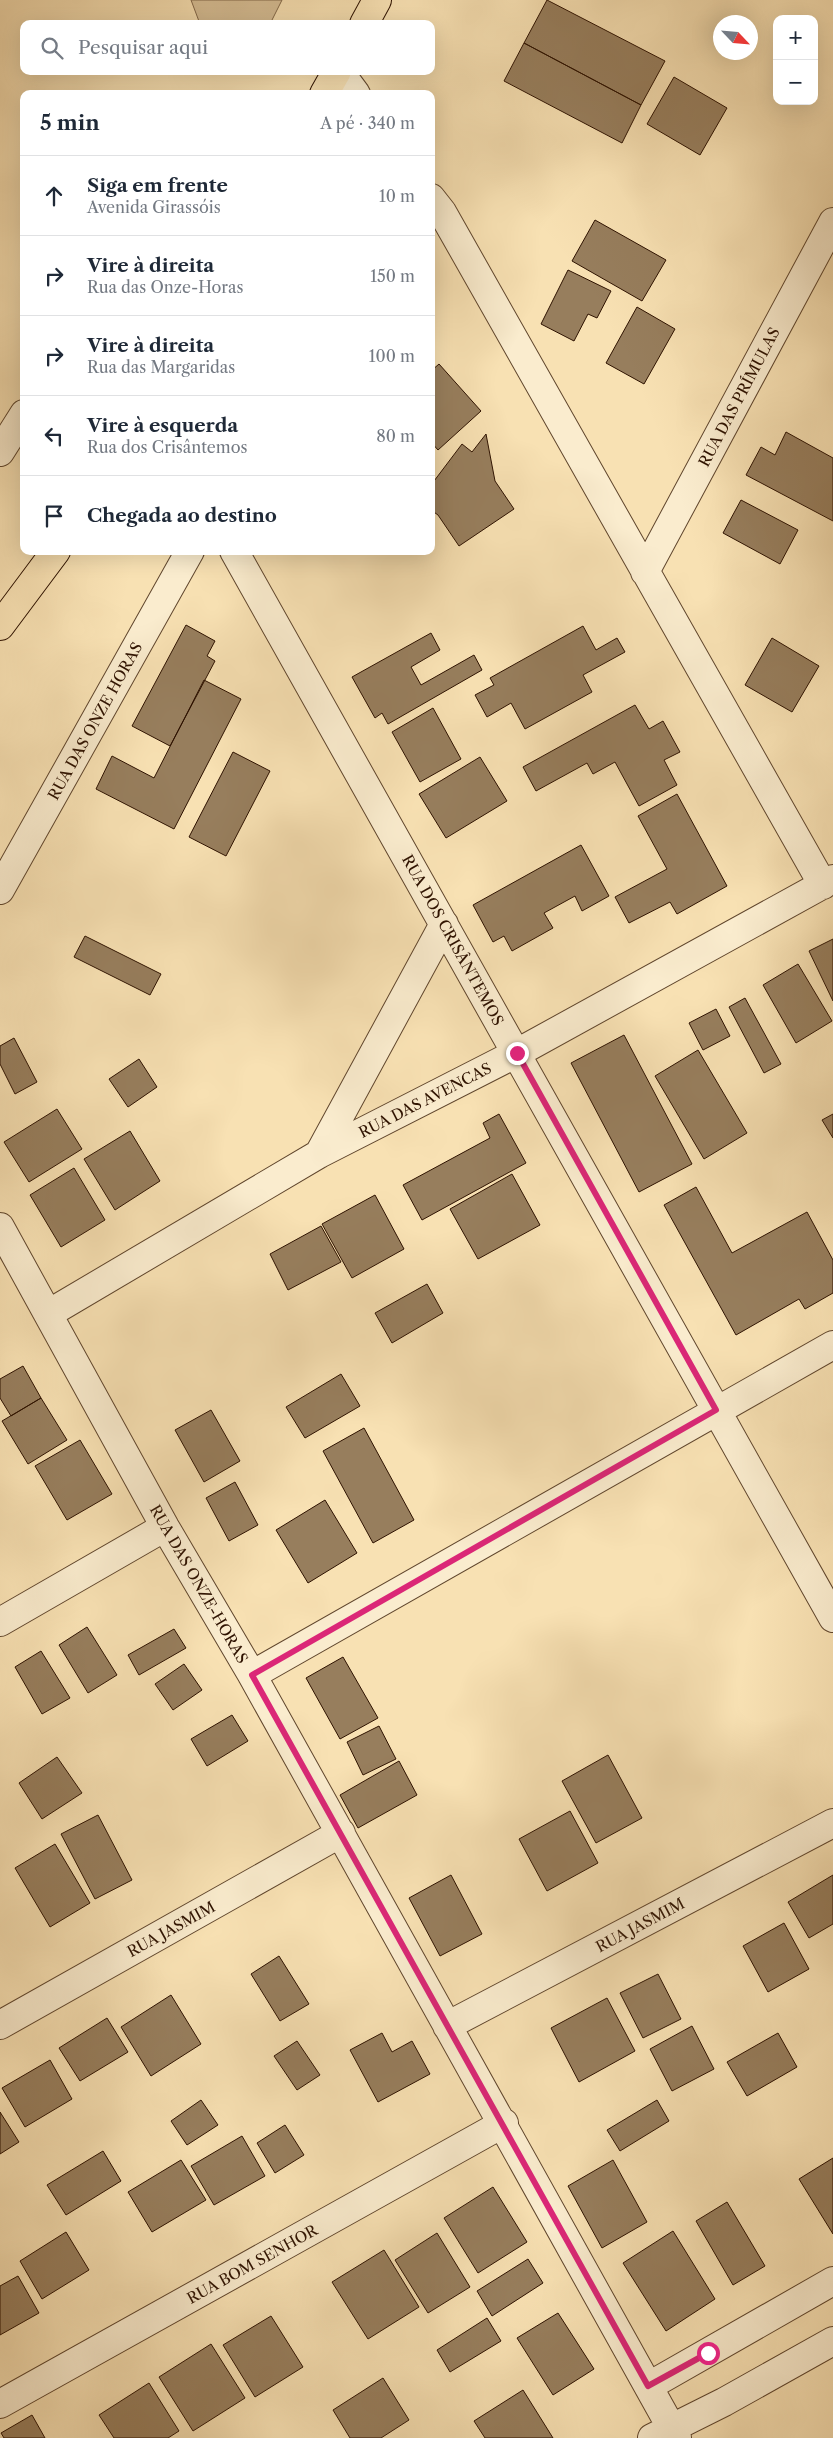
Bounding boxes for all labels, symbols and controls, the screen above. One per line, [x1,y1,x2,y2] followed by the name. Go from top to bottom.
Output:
[713,15,758,60] north arrow
[773,15,818,105] map controls
[773,15,818,60] button: +
[20,20,435,75] search box
[38,34,66,62] icon: search
[78,36,208,59] text: Pesquisar aqui
[773,60,818,105] button: −
[40,110,100,135] text: 5 min
[320,113,415,133] text: A pé · 340 m
[87,174,228,197] text: Siga em frente
[40,182,68,210] icon: ahead
[379,186,415,206] text: 10 m
[87,197,221,217] text: Avenida Girassóis
[87,254,214,277] text: Vire à direita
[40,262,68,290] icon: right
[370,266,415,286] text: 150 m
[87,277,243,297] text: Rua das Onze-Horas
[694,324,784,470] street label: RUA DAS PRÍMULAS
[87,334,214,357] text: Vire à direita
[40,342,68,370] icon: right
[369,346,415,366] text: 100 m
[87,357,235,377] text: Rua das Margaridas
[87,414,238,437] text: Vire à esquerda
[40,422,68,450] icon: left
[376,426,415,446] text: 80 m
[87,437,248,457] text: Rua dos Crisântemos
[40,502,68,530] icon: arrive
[87,504,277,527] text: Chegada ao destino
[44,639,146,803] street label: RUA DAS ONZE HORAS
[398,851,508,1029] street label: RUA DOS CRISÂNTEMOS
[506,1042,529,1065] route end
[355,1058,495,1142] street label: RUA DAS AVENCAS
[146,1501,252,1667] street label: RUA DAS ONZE-HORAS
[592,1894,688,1956] street label: RUA JASMIM
[124,1897,218,1961] street label: RUA JASMIM
[184,2220,321,2308] street label: RUA BOM SENHOR
[697,2342,720,2365] route start

